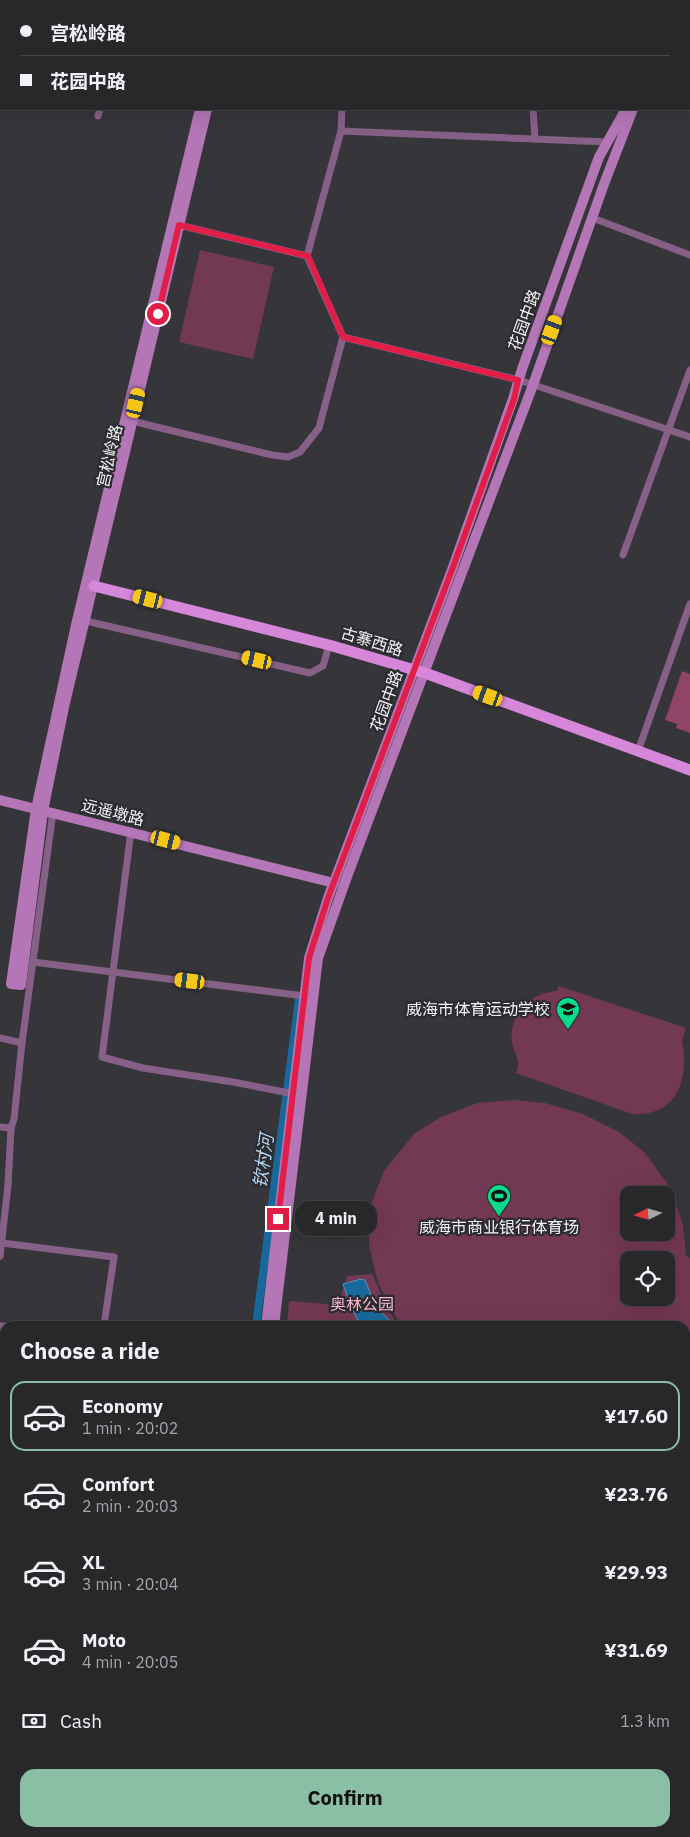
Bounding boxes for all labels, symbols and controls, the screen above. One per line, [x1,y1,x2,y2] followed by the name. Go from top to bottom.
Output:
[50,21,126,45] text: 宫松岭路
[50,69,126,93] text: 花园中路
[504,287,544,353] street label: 花园中路
[147,303,169,325] route start
[539,313,564,347] car
[125,387,146,419] car
[92,423,126,489] street label: 宫松岭路
[131,588,164,610] car
[338,622,406,660] street label: 古寨西路
[240,649,273,671] car
[366,668,406,734] street label: 花园中路
[471,684,504,708] car
[80,795,146,829] street label: 远遥墩路
[149,829,182,851] car
[174,972,205,990] car
[555,996,581,1030] school or university icon: 威海市体育运动学校
[406,999,550,1019] place label: 威海市体育运动学校
[248,1130,279,1189] water label: 钦村河
[486,1183,512,1217] sports icon: 威海市商业银行体育场
[620,1186,675,1241] north arrow
[620,1186,675,1306] map controls
[296,1202,378,1236] callout: 4 min
[267,1208,289,1230] route end
[315,1208,357,1228] text: 4 min
[419,1217,579,1237] place label: 威海市商业银行体育场
[620,1251,675,1306] button: locate
[330,1294,394,1314] park label: 奥林公园
[20,1336,160,1365] text: Choose a ride
[22,1394,67,1439] icon: car
[82,1394,163,1418] text: Economy
[604,1404,668,1428] text: ¥17.60
[82,1418,178,1438] text: 1 min · 20:02
[22,1472,67,1517] icon: car
[82,1472,155,1496] text: Comfort
[604,1482,668,1506] text: ¥23.76
[82,1496,178,1516] text: 2 min · 20:03
[22,1550,67,1595] icon: car
[82,1550,105,1574] text: XL
[604,1560,668,1584] text: ¥29.93
[82,1574,178,1594] text: 3 min · 20:04
[22,1628,67,1673] icon: car
[82,1628,126,1652] text: Moto
[604,1638,668,1662] text: ¥31.69
[82,1652,178,1672] text: 4 min · 20:05
[20,1707,48,1735] icon: cash
[60,1709,102,1733] text: Cash
[620,1711,670,1731] text: 1.3 km
[20,1769,670,1827] button: Confirm

